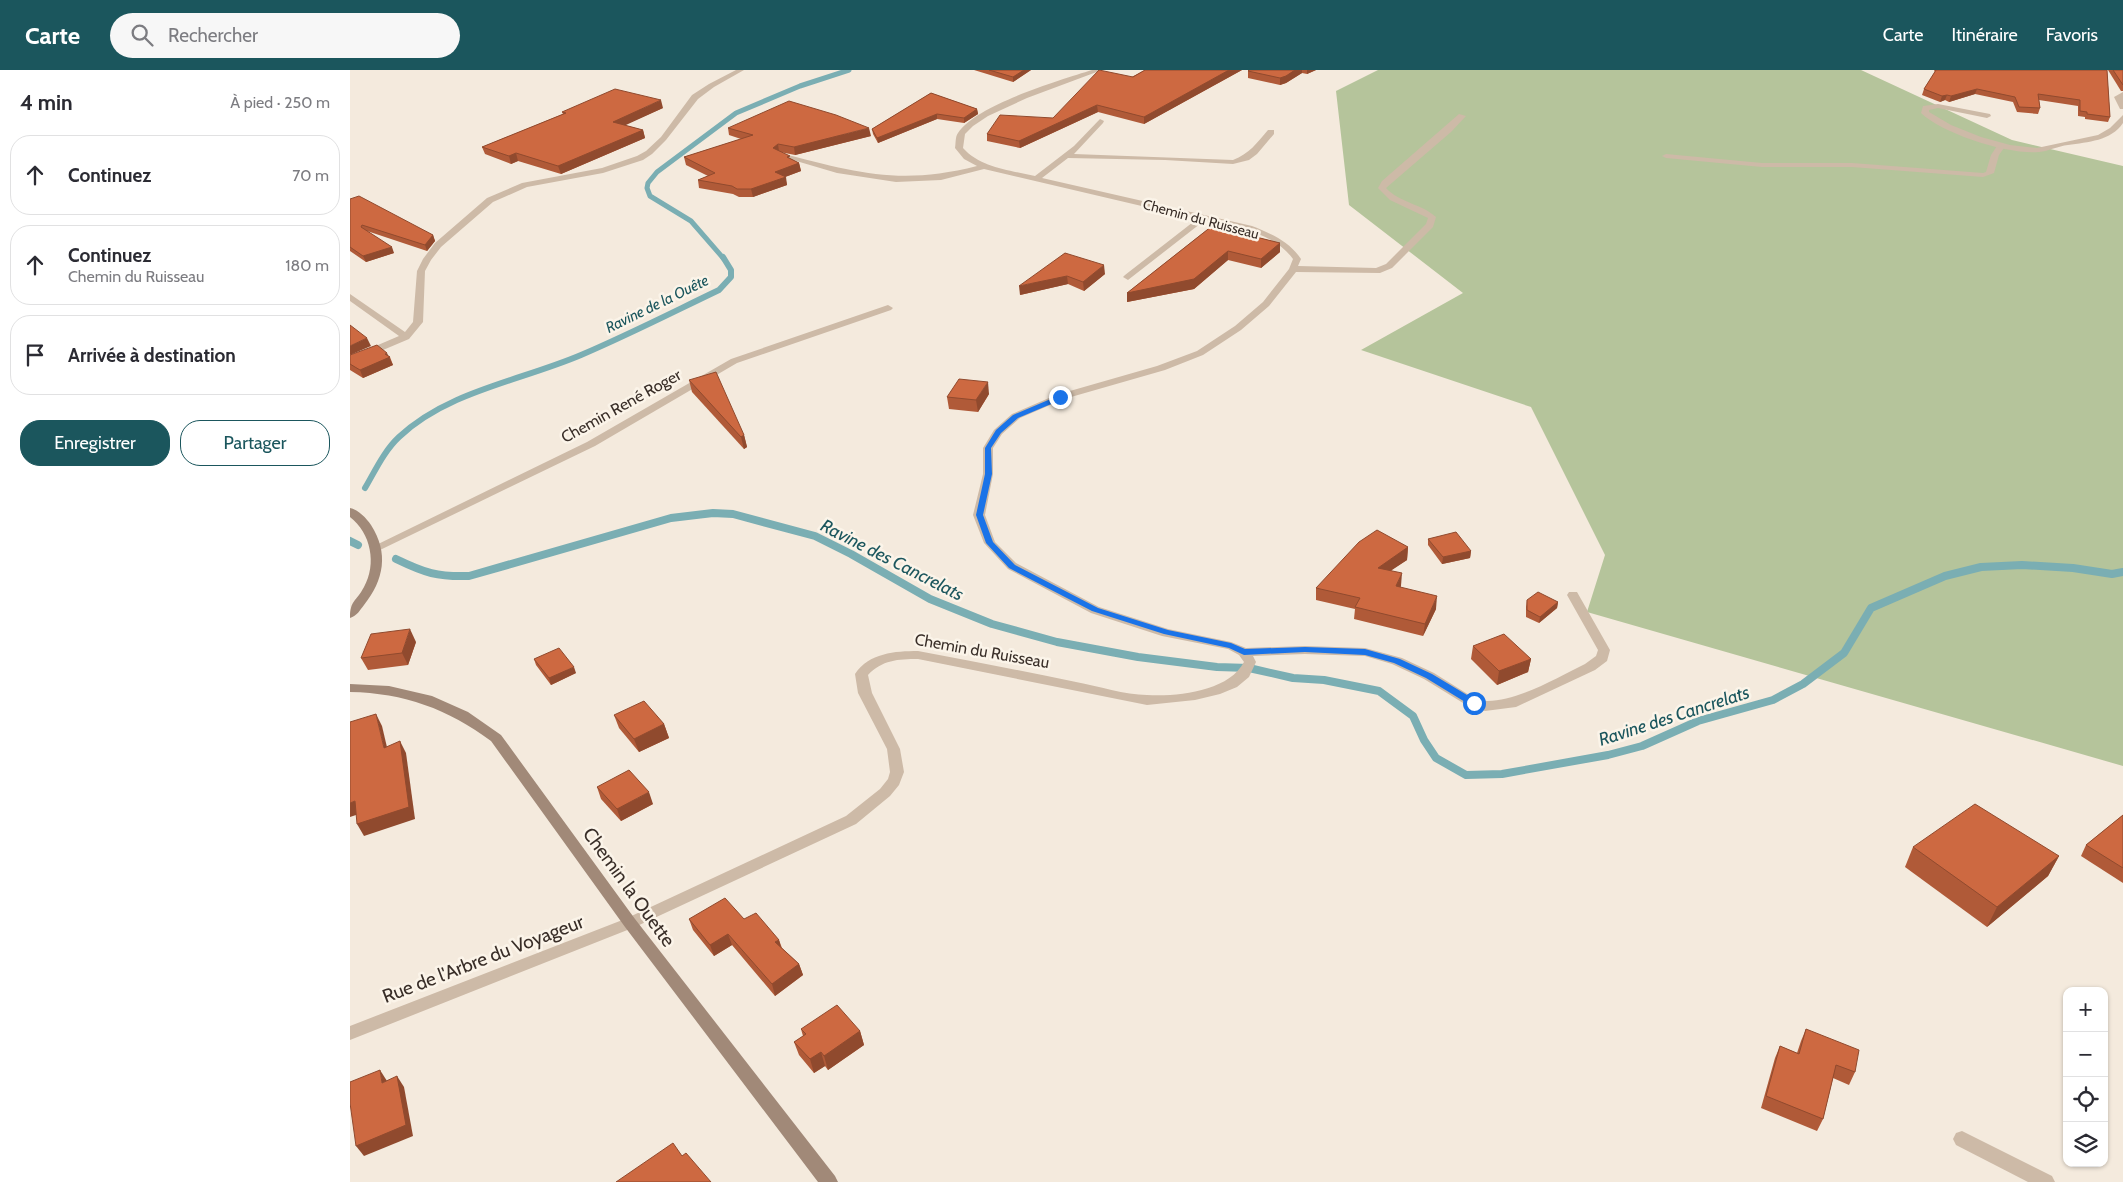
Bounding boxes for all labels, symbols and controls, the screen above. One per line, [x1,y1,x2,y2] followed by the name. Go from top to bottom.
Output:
[110,13,460,58] search box
[25,21,80,50] text: Carte
[128,21,156,49] icon: search
[168,24,258,47] text: Rechercher
[1883,24,1923,46] text: Carte
[1951,24,2018,46] text: Itinéraire
[2046,24,2098,46] text: Favoris
[20,90,73,115] text: 4 min
[230,93,330,112] text: À pied · 250 m
[21,161,49,189] icon: ahead
[68,164,151,187] text: Continuez
[292,166,329,185] text: 70 m
[1141,195,1261,243] street label: Chemin du Ruisseau
[68,244,151,267] text: Continuez
[21,251,49,279] icon: ahead
[285,256,329,275] text: 180 m
[68,267,204,286] text: Chemin du Ruisseau
[603,271,712,337] water label: Ravine de la Ouête
[21,341,49,369] icon: arrive
[68,344,236,367] text: Arrivée à destination
[558,365,685,447] street label: Chemin René Roger
[1049,386,1072,409] route end
[20,420,170,466] button: Enregistrer
[180,420,330,466] button: Partager
[817,514,967,606] water label: Ravine des Cancrelats
[913,630,1051,672] street label: Chemin du Ruisseau
[1596,681,1752,751] water label: Ravine des Cancrelats
[1463,692,1486,715] route start
[578,823,680,951] street label: Chemin la Ouette
[379,910,587,1008] street label: Rue de l'Arbre du Voyageur
[2063,987,2108,1167] map controls
[2063,987,2108,1032] button: +
[2063,1032,2108,1077] button: −
[2063,1077,2108,1122] button: locate
[2063,1122,2108,1167] button: layers

